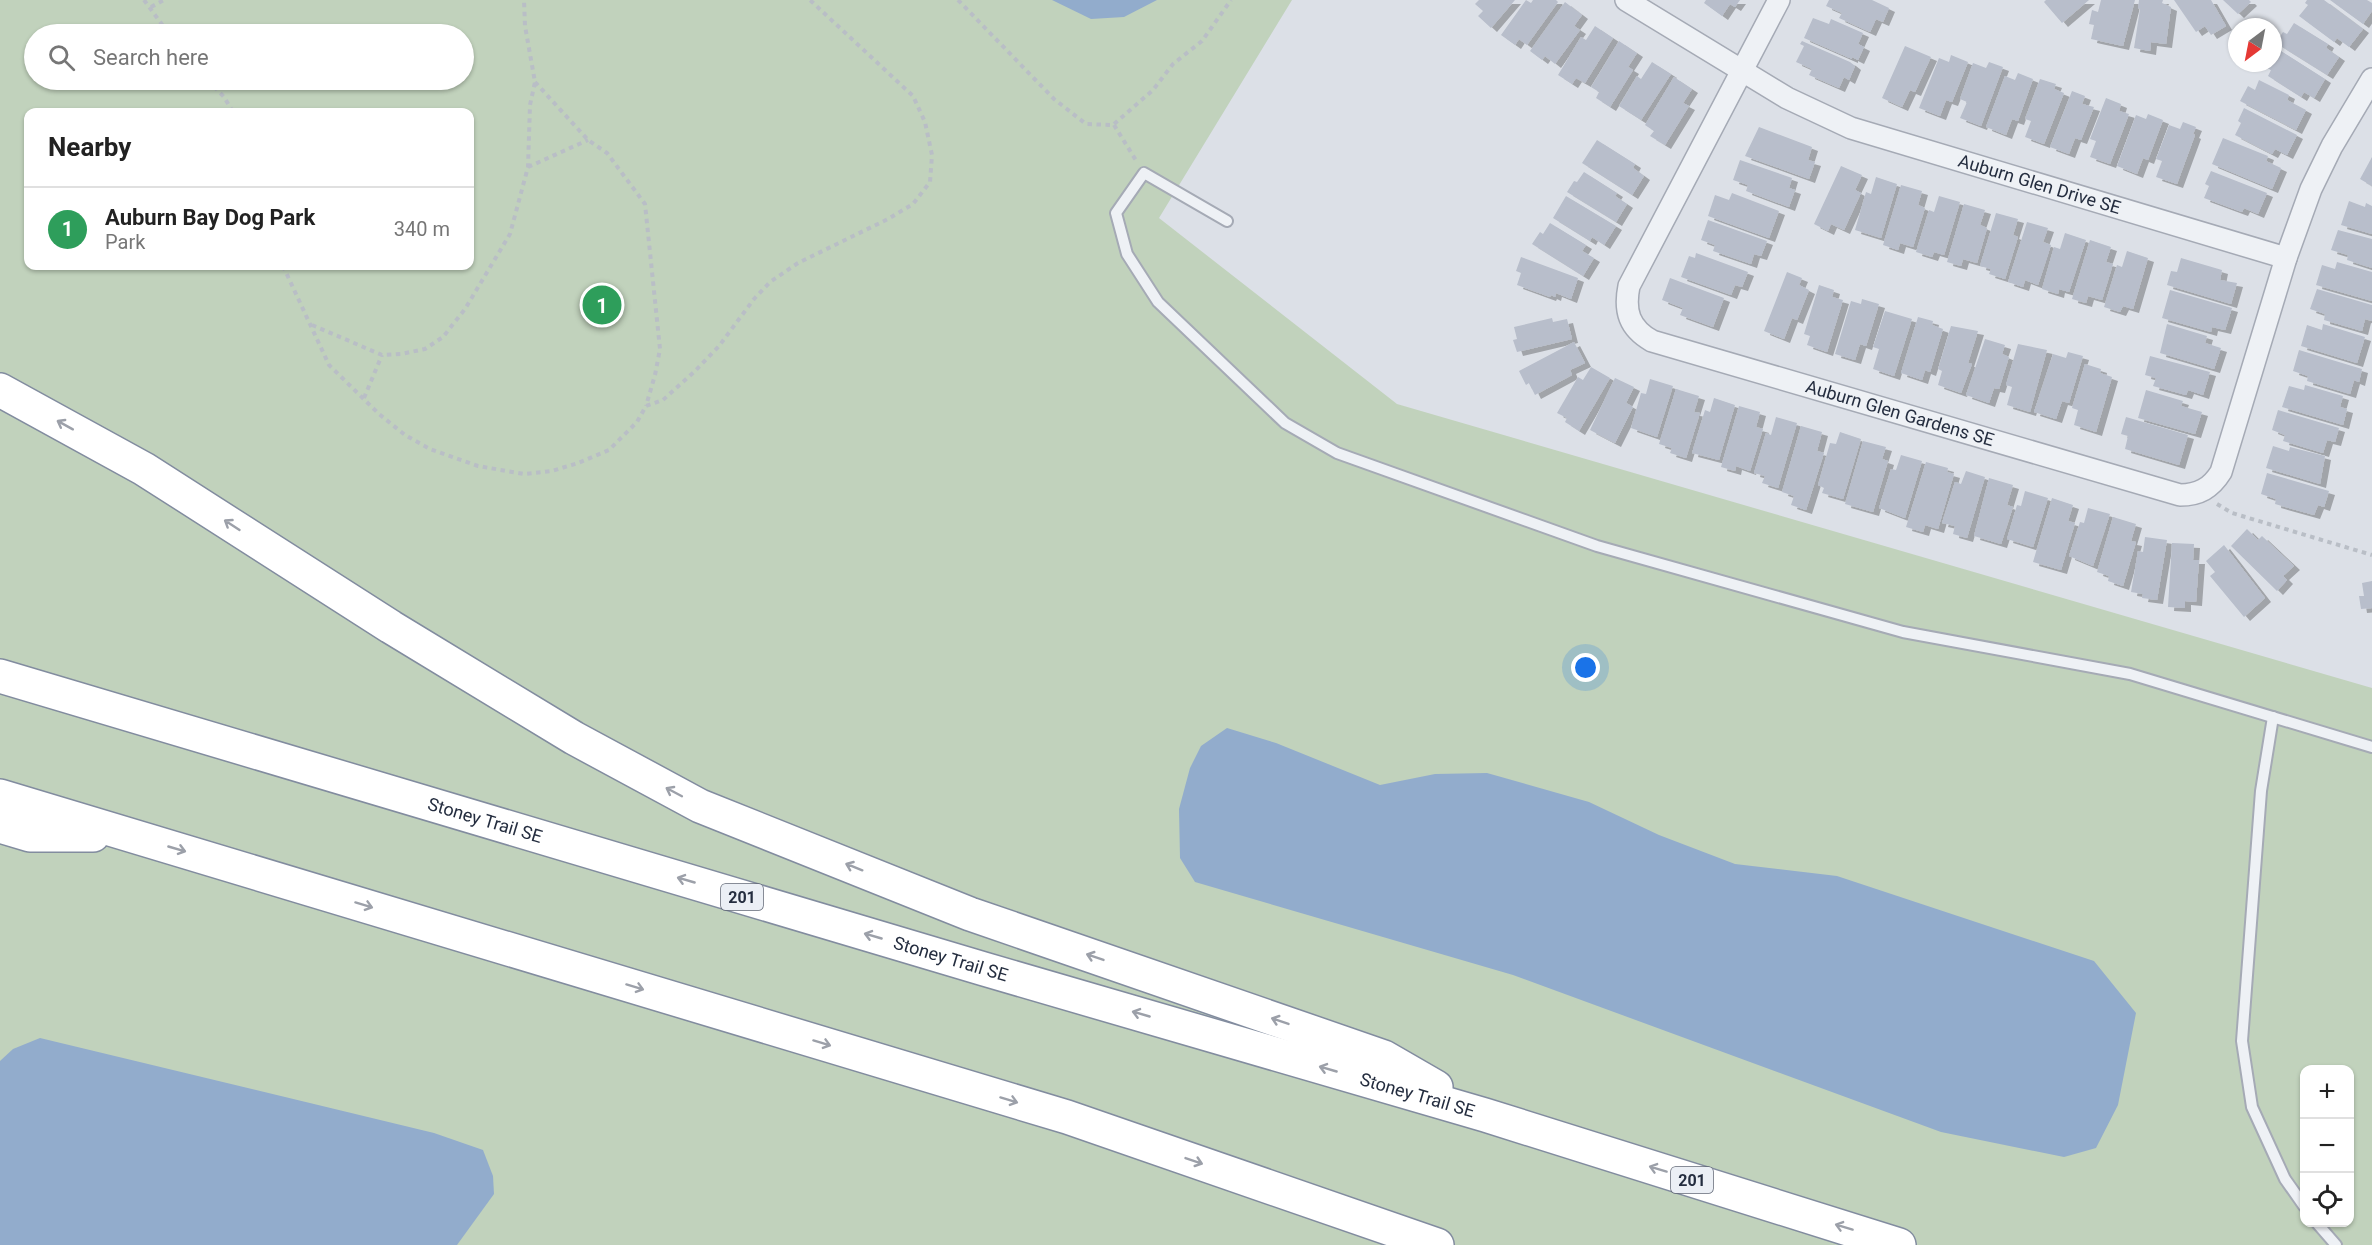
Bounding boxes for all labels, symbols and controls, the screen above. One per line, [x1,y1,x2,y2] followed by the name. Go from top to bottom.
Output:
[2228,18,2282,72] north arrow
[24,24,474,90] search box
[45,41,78,74] icon: search
[93,45,209,70] text: Search here
[48,132,131,162] text: Nearby
[1956,150,2124,218] street label: Auburn Glen Drive SE
[105,205,315,230] text: Auburn Bay Dog Park
[62,217,73,241] text: 1
[394,217,450,241] text: 340 m
[105,230,145,254] text: Park
[582,282,622,328] pin: 1
[1803,375,1997,450] street label: Auburn Glen Gardens SE
[57,419,74,431] one-way arrow
[224,519,241,531] one-way arrow
[1571,653,1600,682] your location
[666,786,683,798] one-way arrow
[425,793,545,847] street label: Stoney Trail SE
[167,844,186,855] one-way arrow
[845,861,863,872] one-way arrow
[677,874,696,885] one-way arrow
[721,884,763,910] road number: 201
[354,900,373,911] one-way arrow
[864,930,883,941] one-way arrow
[891,932,1011,985] street label: Stoney Trail SE
[1086,951,1105,962] one-way arrow
[625,982,644,993] one-way arrow
[1132,1008,1151,1019] one-way arrow
[1271,1015,1289,1026] one-way arrow
[812,1038,831,1049] one-way arrow
[1319,1063,1338,1074] one-way arrow
[2300,1065,2354,1227] map controls
[2300,1065,2354,1119] button: +
[1358,1068,1477,1121] street label: Stoney Trail SE
[999,1095,1018,1106] one-way arrow
[2300,1119,2354,1173] button: −
[1184,1157,1203,1168] one-way arrow
[1649,1163,1668,1174] one-way arrow
[1671,1167,1713,1193] road number: 201
[2300,1173,2354,1227] button: locate
[1835,1221,1854,1232] one-way arrow

